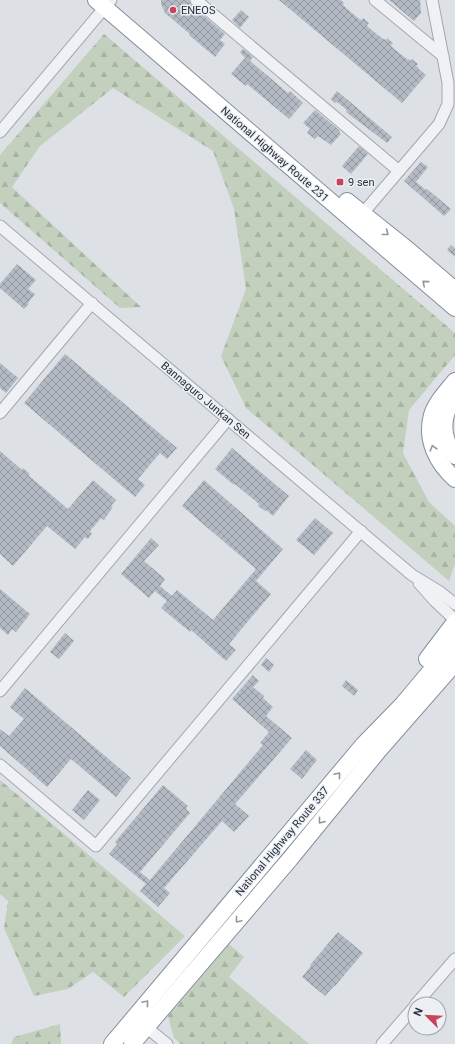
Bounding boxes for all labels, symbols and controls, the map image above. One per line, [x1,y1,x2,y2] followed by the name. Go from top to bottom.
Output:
[181,4,216,17] place label: ENEOS
[168,5,178,15] marker: ENEOS
[218,104,331,205] street label: National Highway Route 231
[348,176,375,189] place label: 9 sen
[335,177,345,187] marker: 9 sen
[382,228,389,235] one-way arrow
[423,280,430,287] one-way arrow
[158,359,253,442] street label: Bannaguro Junkan Sen
[429,444,438,451] one-way arrow
[333,772,340,780] one-way arrow
[233,784,332,899] street label: National Highway Route 337
[319,816,326,823] one-way arrow
[235,915,242,923] one-way arrow
[407,996,447,1036] north arrow
[142,1001,149,1008] one-way arrow
[411,1006,426,1018] text: N

